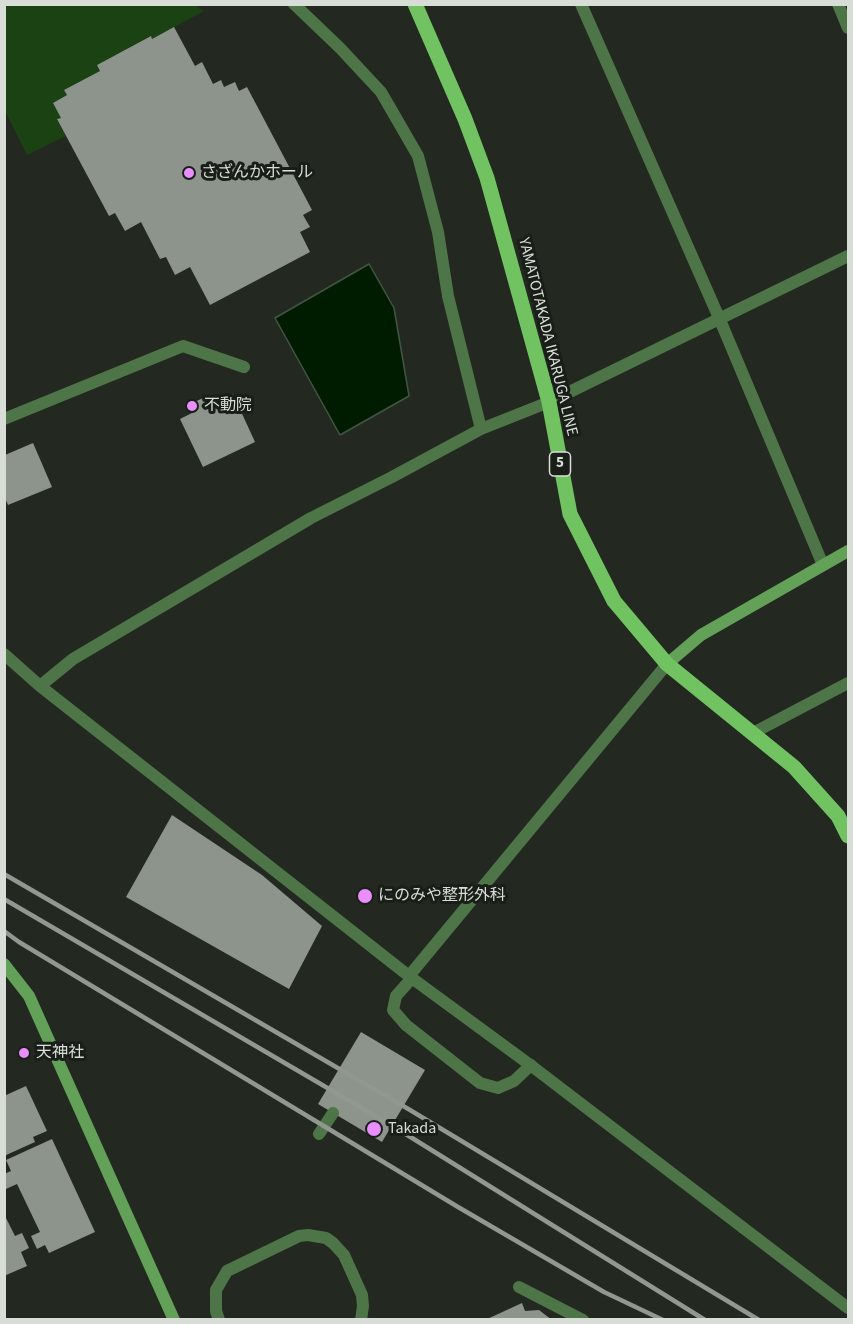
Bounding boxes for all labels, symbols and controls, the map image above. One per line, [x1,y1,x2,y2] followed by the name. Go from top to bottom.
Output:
[201,163,313,183] place label: さざんかホール
[182,166,196,180] marker: さざんかホール
[513,236,581,438] street label: YAMATOTAKADA IKARUGA LINE
[204,396,252,416] place label: 不動院
[185,399,199,413] marker: 不動院
[550,452,570,476] road number: 5
[378,886,506,906] place label: にのみや整形外科
[356,887,374,905] marker: にのみや整形外科
[36,1043,84,1063] place label: 天神社
[17,1046,31,1060] marker: 天神社
[388,1119,436,1139] place label: Takada
[365,1120,383,1138] marker: Takada

